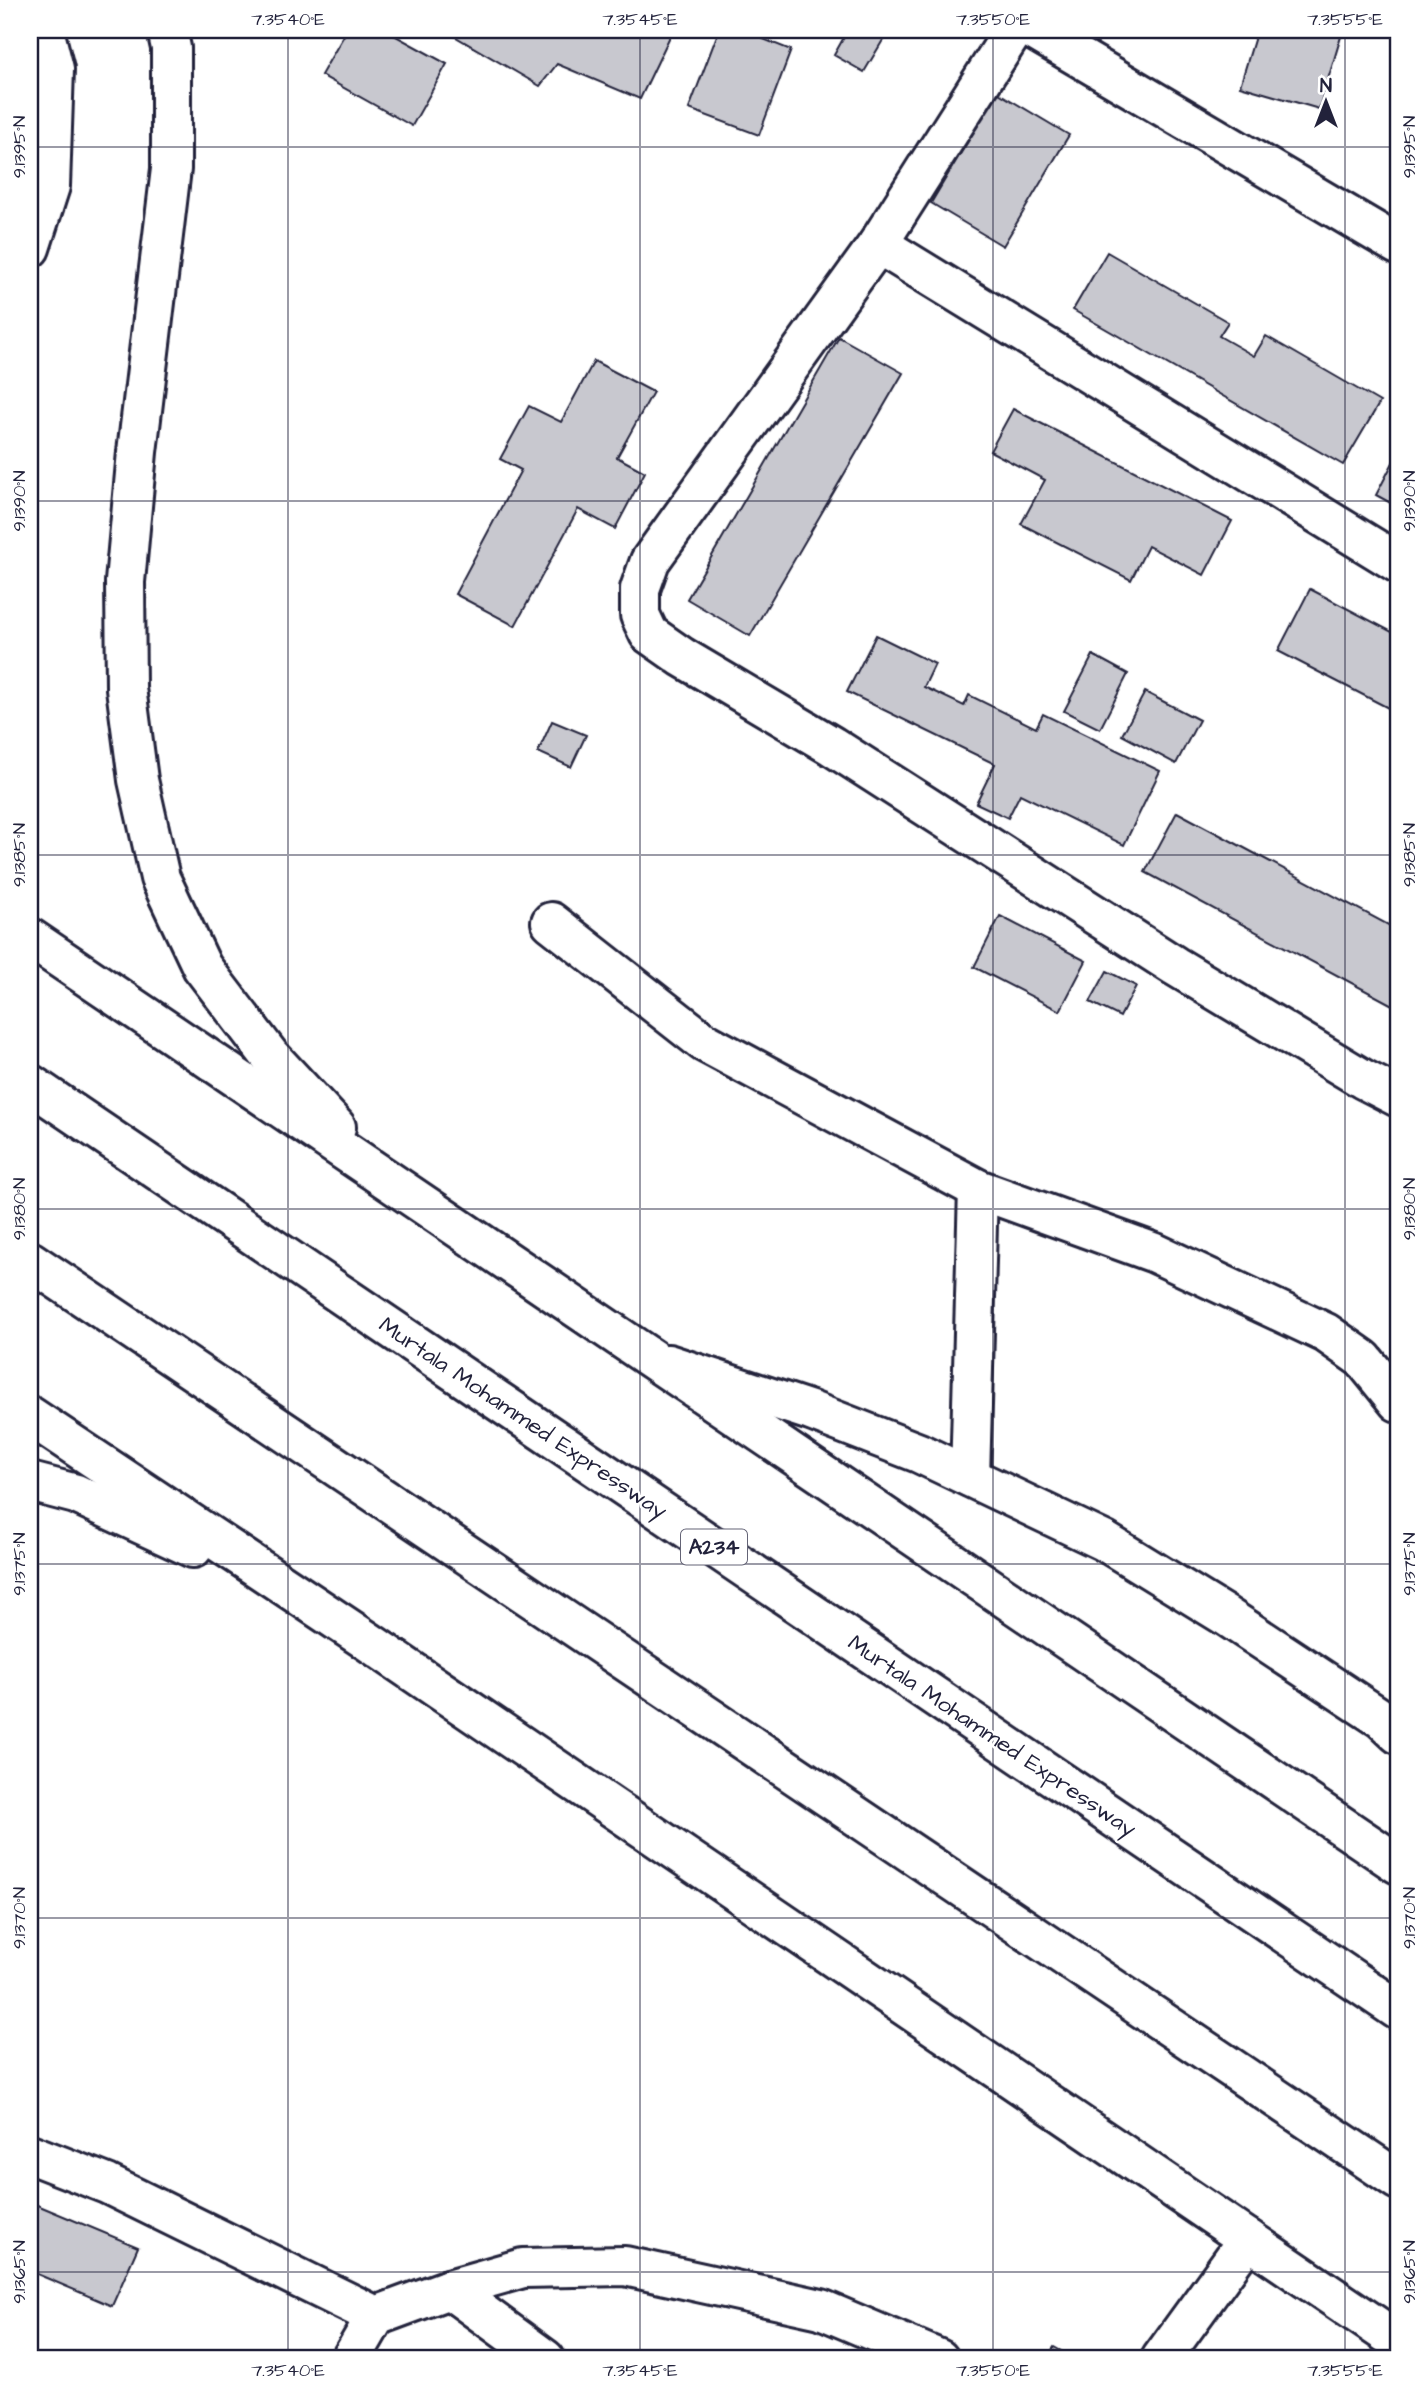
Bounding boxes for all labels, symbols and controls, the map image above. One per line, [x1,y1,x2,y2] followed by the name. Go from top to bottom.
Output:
[251,7,325,32] text: 7.3540°E
[602,7,678,32] text: 7.3545°E
[956,7,1030,32] text: 7.3550°E
[1307,7,1383,32] text: 7.3555°E
[1292,66,1362,136] north arrow
[1320,73,1332,100] text: N
[7,116,32,178] text: 9.1395°N
[1397,116,1422,178] text: 9.1395°N
[7,470,32,532] text: 9.1390°N
[1397,470,1422,532] text: 9.1390°N
[7,823,32,887] text: 9.1385°N
[1397,823,1422,887] text: 9.1385°N
[7,1178,32,1240] text: 9.1380°N
[1397,1178,1422,1240] text: 9.1380°N
[372,1309,674,1528] street label: Murtala Mohammed Expressway
[681,1530,747,1564] road number: A234
[7,1532,32,1596] text: 9.1375°N
[1397,1532,1422,1596] text: 9.1375°N
[841,1627,1143,1846] street label: Murtala Mohammed Expressway
[7,1887,32,1949] text: 9.1370°N
[1397,1887,1422,1949] text: 9.1370°N
[7,2240,32,2304] text: 9.1365°N
[1397,2240,1422,2304] text: 9.1365°N
[251,2358,325,2383] text: 7.3540°E
[602,2358,678,2383] text: 7.3545°E
[956,2358,1030,2383] text: 7.3550°E
[1307,2358,1383,2383] text: 7.3555°E

